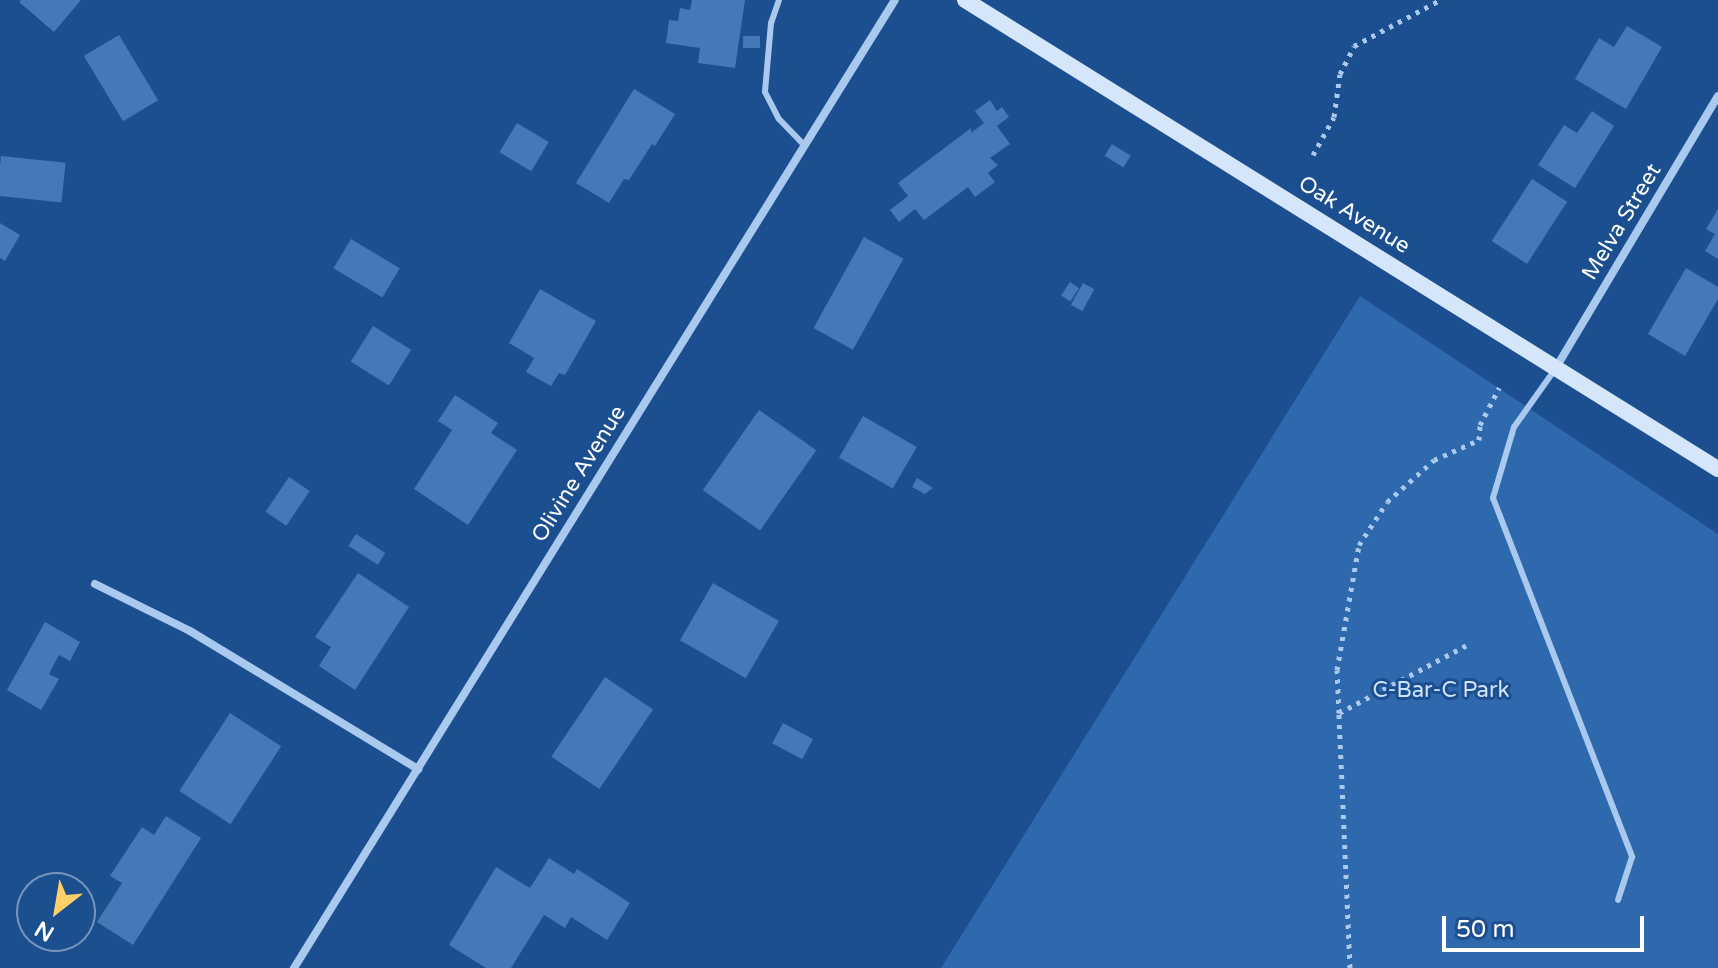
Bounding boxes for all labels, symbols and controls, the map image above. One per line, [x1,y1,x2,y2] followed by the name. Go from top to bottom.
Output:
[1577,159,1667,285] street label: Melva Street
[1293,170,1415,260] street label: Oak Avenue
[526,401,632,547] street label: Olivine Avenue
[1373,678,1509,704] park label: C-Bar-C Park
[16,872,96,952] north arrow
[1446,900,1648,950] scale bar
[30,915,59,947] text: N
[1456,915,1514,944] text: 50 m

